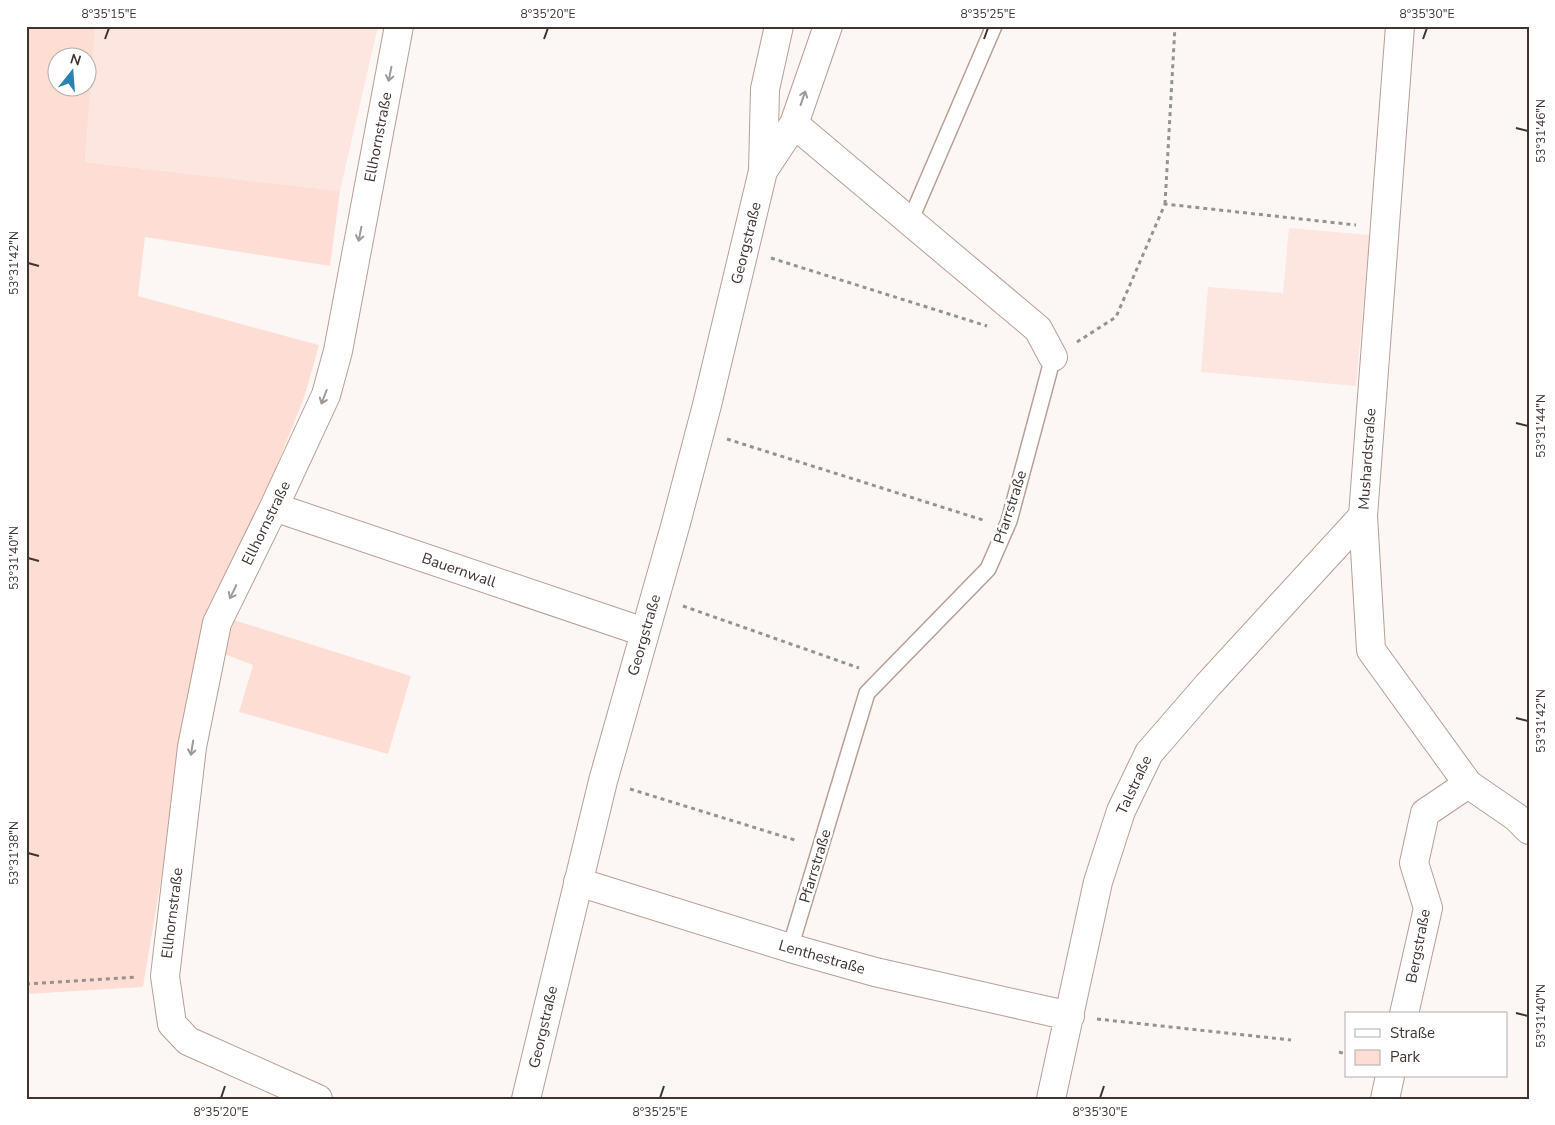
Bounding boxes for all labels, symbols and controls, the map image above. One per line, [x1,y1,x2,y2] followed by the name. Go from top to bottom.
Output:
[82,6,136,22] text: 8°35'15"E
[521,6,575,22] text: 8°35'20"E
[961,6,1015,22] text: 8°35'25"E
[1400,6,1454,22] text: 8°35'30"E
[48,48,98,98] north arrow
[68,49,83,71] text: N
[384,66,394,82] one-way arrow
[359,90,397,184] street label: Ellhornstraße
[799,91,808,107] one-way arrow
[1533,99,1549,163] text: 53°31'46"N
[726,200,766,286] street label: Georgstraße
[355,226,364,242] one-way arrow
[6,231,22,295] text: 53°31'42"N
[319,389,328,404] one-way arrow
[1533,394,1549,458] text: 53°31'44"N
[1353,408,1381,510] street label: Mushardstraße
[989,468,1031,546] street label: Pfarrstraße
[237,478,295,568] street label: Ellhornstraße
[6,526,22,590] text: 53°31'40"N
[419,548,499,592] street label: Bauernwall
[228,584,237,599] one-way arrow
[623,592,665,678] street label: Georgstraße
[1533,689,1549,753] text: 53°31'42"N
[187,740,197,756] one-way arrow
[1112,752,1156,818] street label: Talstraße
[6,821,22,885] text: 53°31'38"N
[794,827,836,905] street label: Pfarrstraße
[157,866,187,959] street label: Ellhornstraße
[1401,907,1435,985] street label: Bergstraße
[776,935,868,979] street label: Lenthestraße
[524,984,562,1070] street label: Georgstraße
[1533,984,1549,1048] text: 53°31'40"N
[1345,1012,1508,1078] legend
[1390,1023,1435,1043] text: Straße
[1390,1047,1420,1067] text: Park
[194,1104,248,1120] text: 8°35'20"E
[633,1104,687,1120] text: 8°35'25"E
[1073,1104,1127,1120] text: 8°35'30"E

